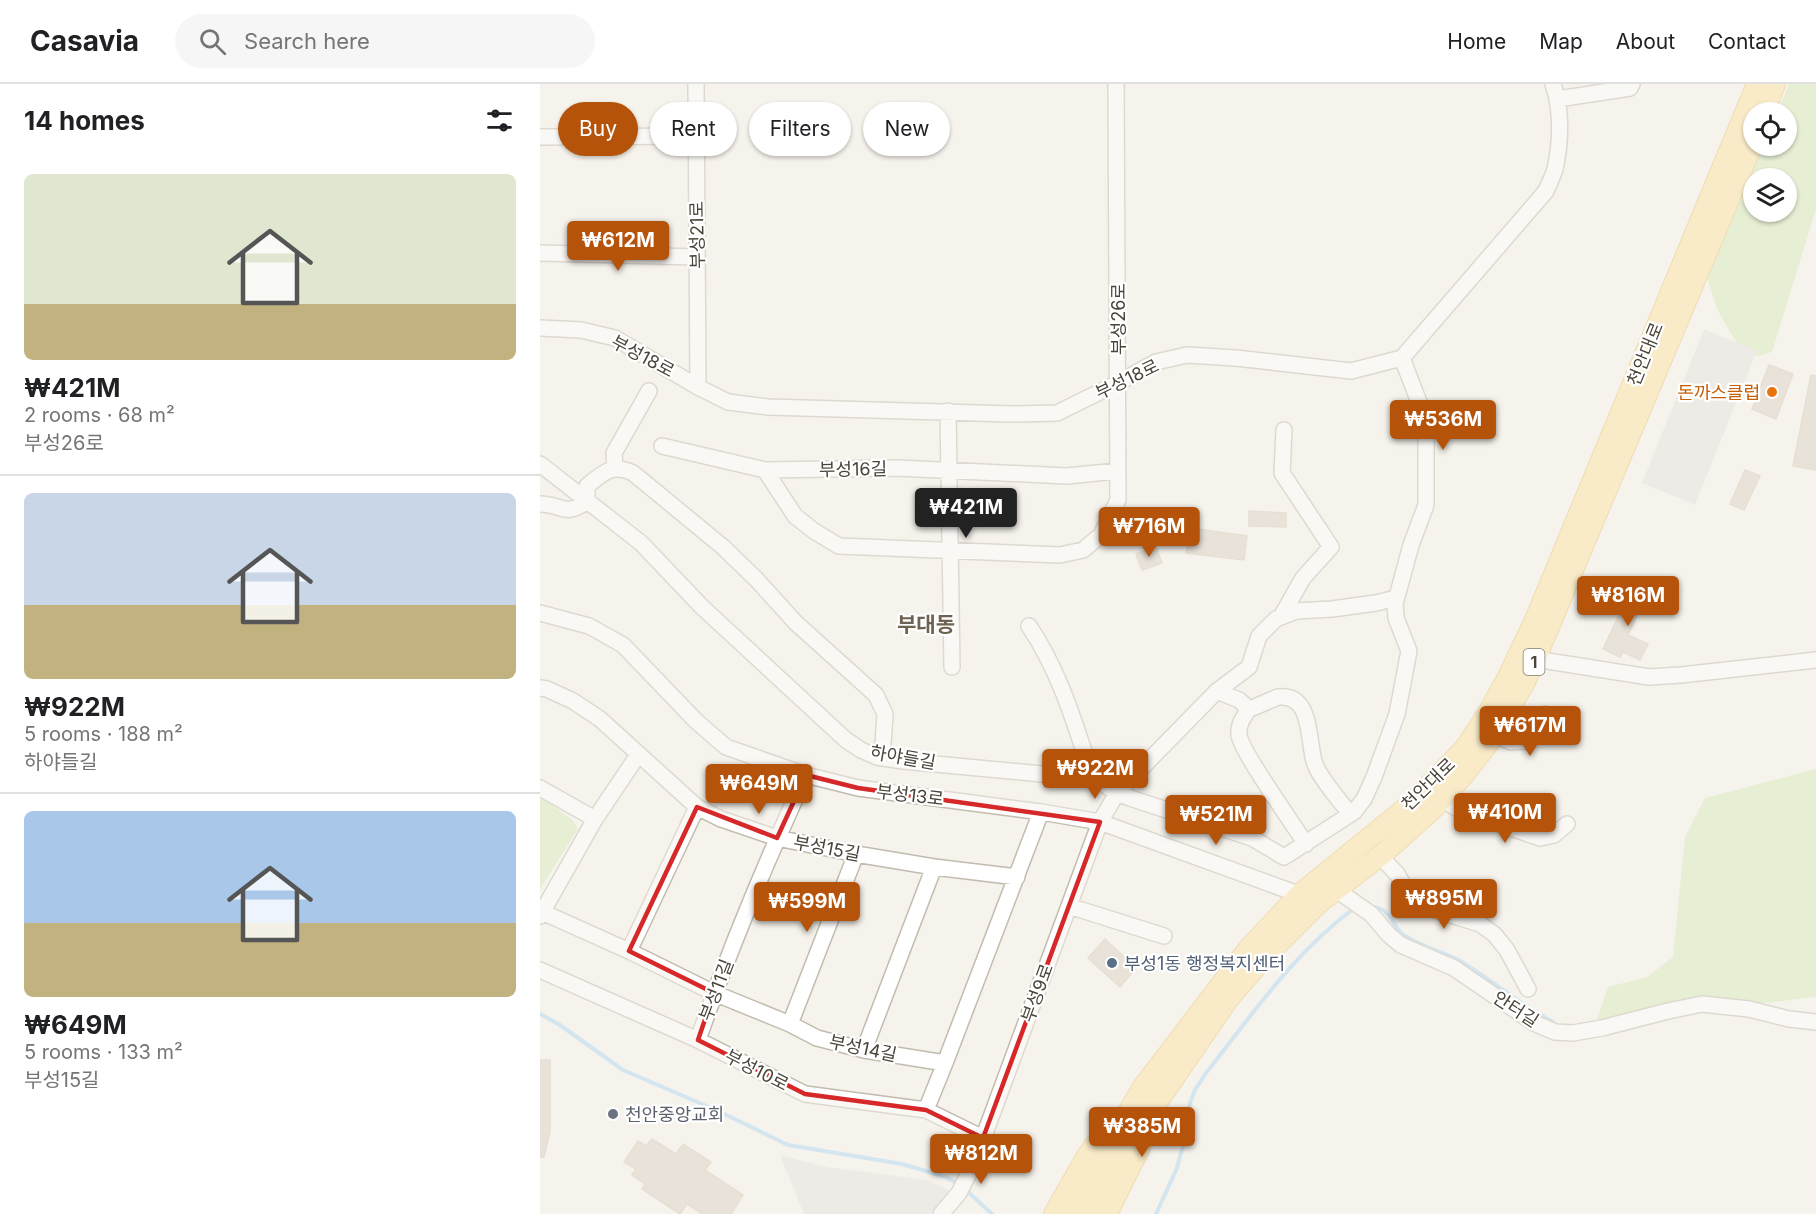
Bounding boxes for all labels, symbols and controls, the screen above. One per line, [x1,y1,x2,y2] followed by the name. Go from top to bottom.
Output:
[175,14,595,68] search box
[30,24,139,58] text: Casavia
[196,25,229,58] icon: search
[244,28,370,54] text: Search here
[1447,29,1506,54] text: Home
[1539,29,1583,54] text: Map
[1616,29,1675,54] text: About
[1708,29,1786,54] text: Contact
[558,102,638,156] chip: Buy
[650,102,737,156] chip: Rent
[749,102,851,156] chip: Filters
[863,102,950,156] chip: New
[1743,102,1797,222] map controls
[1743,102,1797,156] button: locate
[483,104,516,137] icon: filters
[24,105,145,136] text: 14 homes
[1743,168,1797,222] button: layers
[686,201,708,269] street label: 부성21로
[216,213,324,321] icon: home
[576,221,660,272] pin: ₩612M
[581,228,655,252] text: ₩612M
[1108,283,1129,355] street label: 부성26로
[1623,319,1667,389] street label: 천안대로
[608,331,678,381] street label: 부성18로
[1092,355,1162,403] street label: 부성18로
[24,372,120,403] text: ₩421M
[1677,382,1760,403] place label: 돈까스클럽
[1765,385,1779,399] marker: 돈까스클럽
[1401,400,1485,451] pin: ₩536M
[24,403,175,427] text: 2 rooms · 68 m²
[1404,407,1482,431] text: ₩536M
[24,431,104,455] text: 부성26로
[819,458,887,480] street label: 부성16길
[924,488,1008,539] pin: ₩421M
[929,495,1003,519] text: ₩421M
[1107,507,1191,558] pin: ₩716M
[1113,514,1185,538] text: ₩716M
[216,532,324,640] icon: home
[1586,576,1670,627] pin: ₩816M
[1591,583,1665,607] text: ₩816M
[897,612,955,637] district label: 부대동
[1524,649,1544,675] road number: 1
[24,691,125,722] text: ₩922M
[1488,706,1572,757] pin: ₩617M
[1494,713,1566,737] text: ₩617M
[24,722,183,746] text: 5 rooms · 188 m²
[869,741,937,773] street label: 하야들길
[1053,749,1137,800] pin: ₩922M
[24,750,98,774] text: 하야들길
[1397,753,1459,815] street label: 천안대로
[1056,756,1134,780] text: ₩922M
[717,764,801,815] pin: ₩649M
[720,771,798,795] text: ₩649M
[875,780,945,810] street label: 부성13로
[1463,793,1547,844] pin: ₩410M
[1174,795,1258,846] pin: ₩521M
[1468,800,1542,824] text: ₩410M
[1179,802,1253,826] text: ₩521M
[792,831,862,865] street label: 부성15길
[216,850,324,958] icon: home
[1402,879,1486,930] pin: ₩895M
[765,882,849,933] pin: ₩599M
[1405,886,1483,910] text: ₩895M
[768,889,846,913] text: ₩599M
[1124,953,1285,974] place label: 부성1동 행정복지센터
[695,956,737,1024] street label: 부성11길
[1105,956,1119,970] marker: 부성1동 행정복지센터
[1017,961,1057,1025] street label: 부성9로
[1489,987,1543,1031] street label: 안터길
[24,1009,127,1040] text: ₩649M
[827,1031,899,1065] street label: 부성14길
[24,1040,183,1064] text: 5 rooms · 133 m²
[722,1045,792,1095] street label: 부성10로
[24,1068,100,1092] text: 부성15길
[625,1104,724,1125] place label: 천안중앙교회
[606,1107,620,1121] marker: 천안중앙교회
[1100,1107,1184,1158] pin: ₩385M
[1103,1114,1181,1138] text: ₩385M
[939,1134,1023,1185] pin: ₩812M
[944,1141,1018,1165] text: ₩812M

